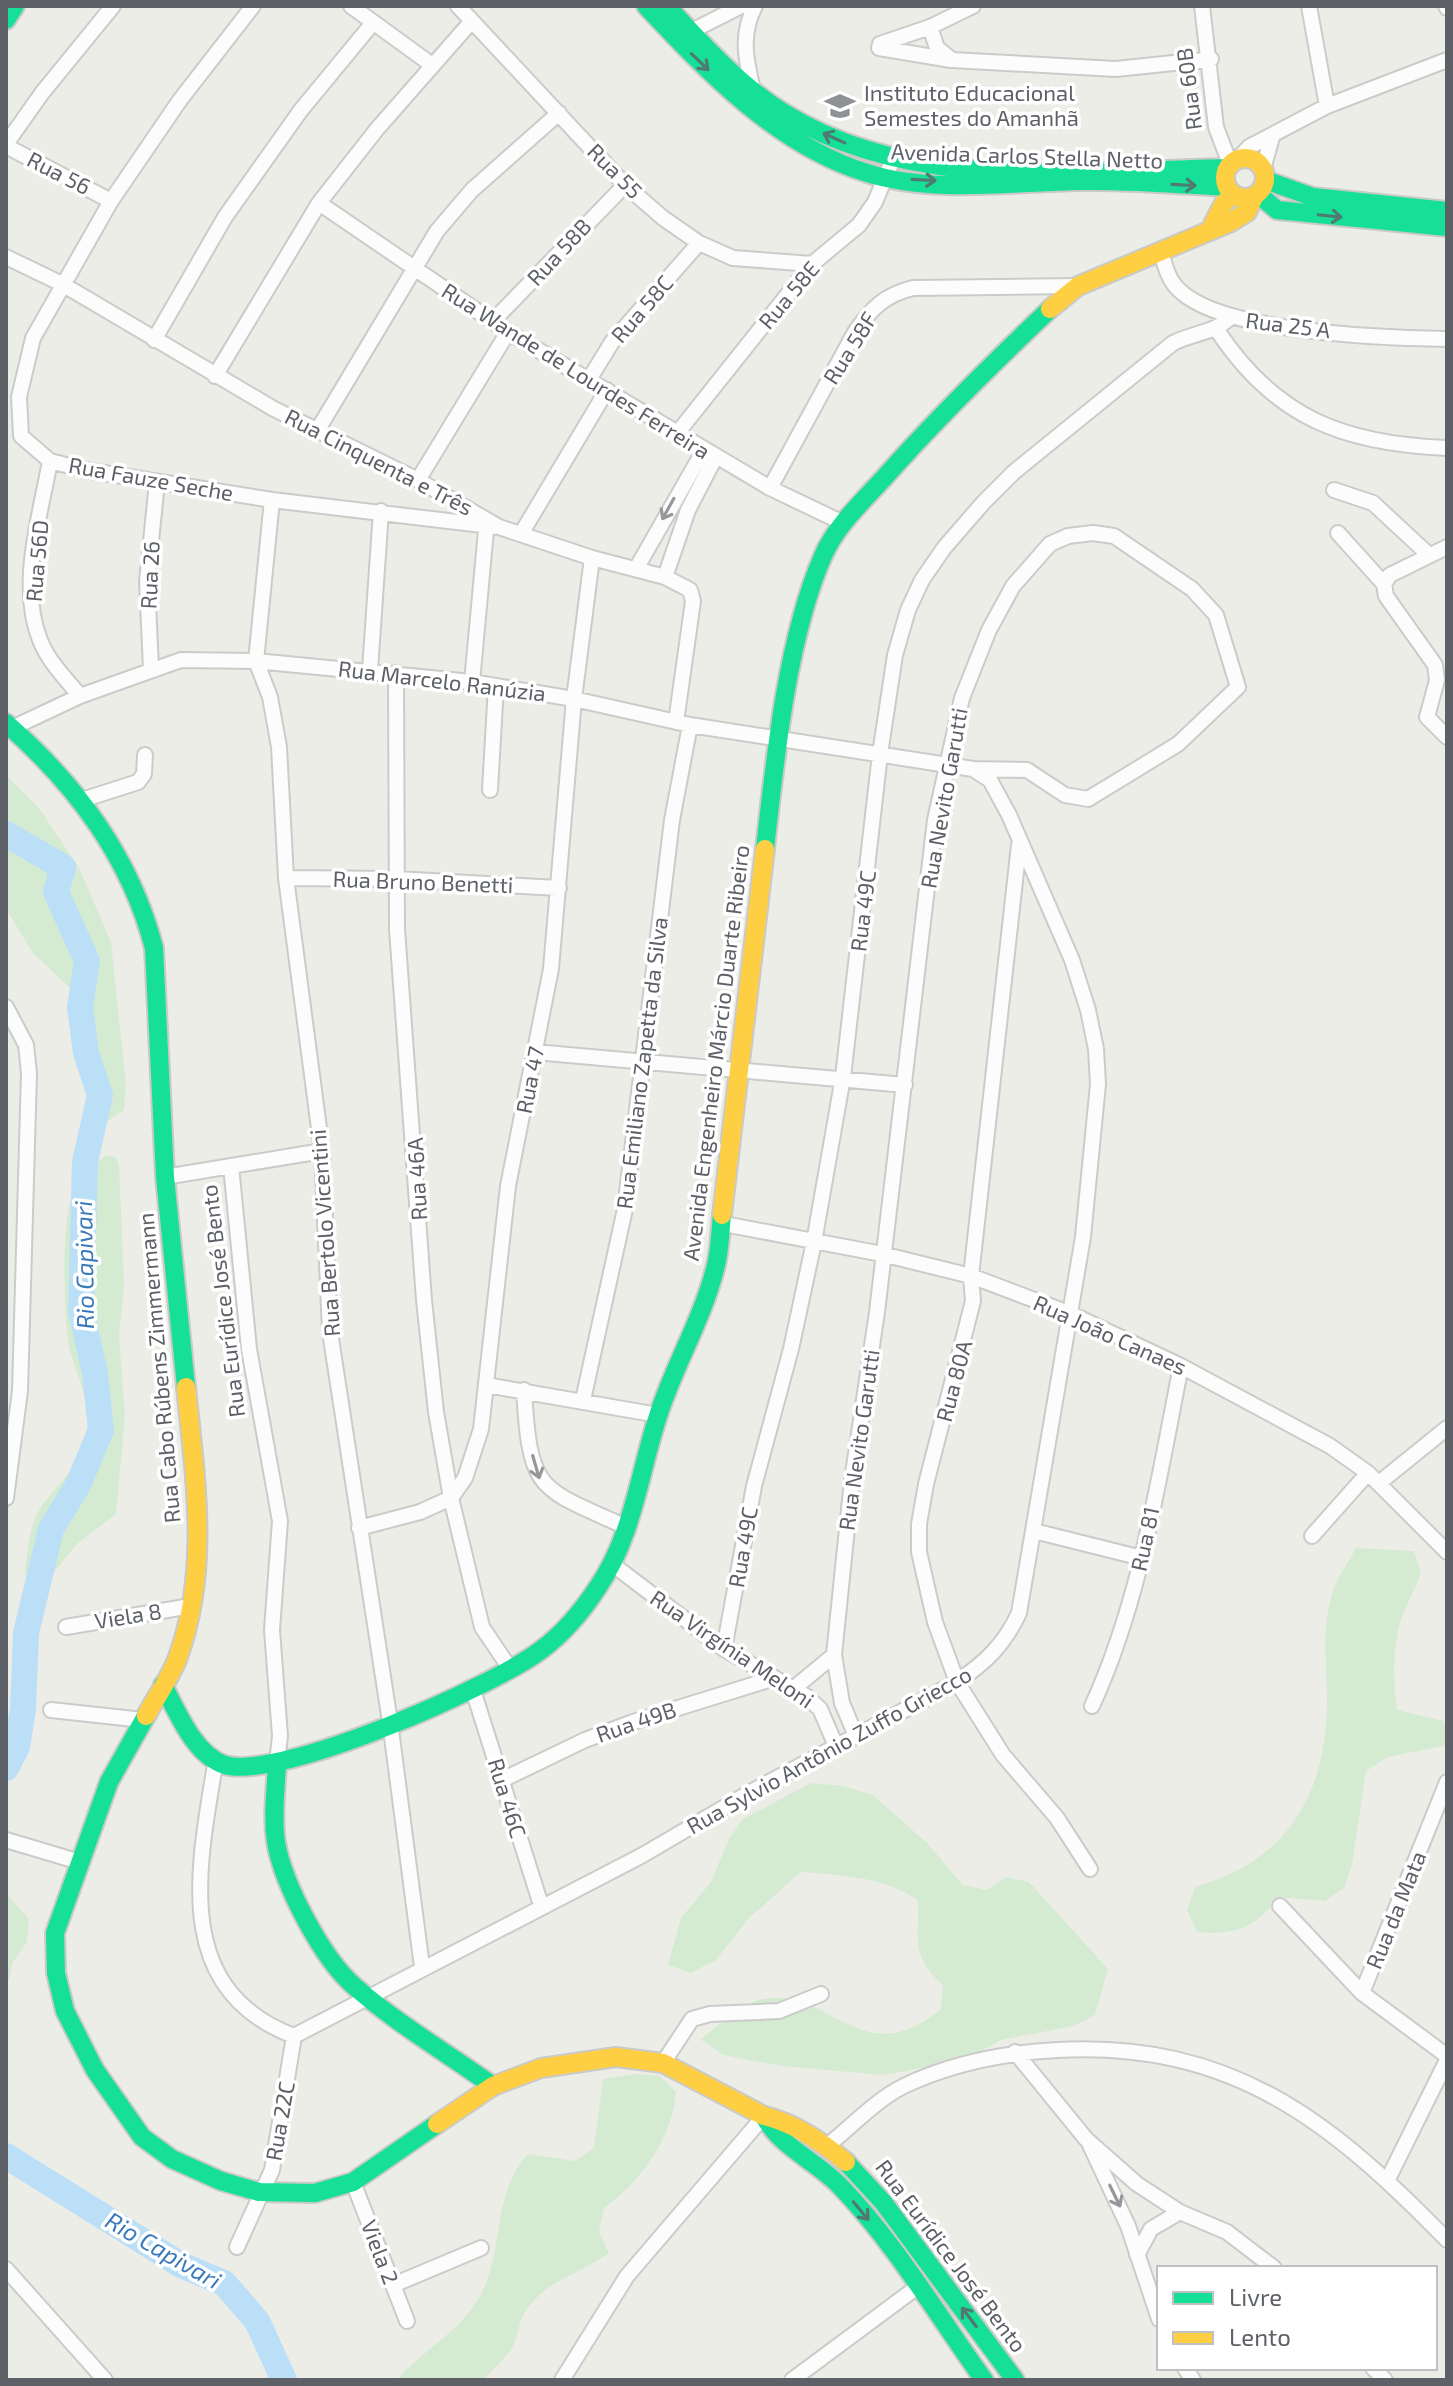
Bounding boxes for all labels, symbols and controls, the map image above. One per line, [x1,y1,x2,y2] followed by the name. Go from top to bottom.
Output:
[1170,47,1206,132] street label: Rua 60B
[690,52,709,71] one-way arrow
[864,79,1079,130] place label: Instituto Educacional Semestes do Amanhã
[823,89,857,123] school or university icon: Instituto Educacional Semestes do Amanhã
[822,130,847,145] one-way arrow
[891,137,1163,173] street label: Avenida Carlos Stella Netto
[583,138,648,203] street label: Rua 55
[23,145,95,199] street label: Rua 56
[910,173,937,188] one-way arrow
[1170,178,1197,193] one-way arrow
[1316,209,1343,224] one-way arrow
[521,212,596,290] street label: Rua 58B
[752,255,824,334] street label: Rua 58E
[605,269,678,347] street label: Rua 58C
[438,277,715,464] street label: Rua Wande de Lourdes Ferreira
[817,306,881,388] street label: Rua 58F
[1244,306,1332,342] street label: Rua 25 A
[281,402,478,520] street label: Rua Cinquenta e Três
[67,451,235,505] street label: Rua Fauze Seche
[660,497,676,520] one-way arrow
[19,519,53,603] street label: Rua 56D
[134,540,164,610] street label: Rua 26
[337,654,547,706] street label: Rua Marcelo Ranúzia
[914,706,972,890] street label: Rua Nevito Garutti
[677,843,753,1262] street label: Avenida Engenheiro Márcio Duarte Ribeiro
[332,865,514,897] street label: Rua Bruno Benetti
[844,869,880,953] street label: Rua 49C
[610,915,672,1211] street label: Rua Emiliano Zapetta da Silva
[510,1044,548,1116] street label: Rua 47
[304,1129,344,1338] street label: Rua Bertolo Vicentini
[401,1137,431,1221] street label: Rua 46A
[195,1183,249,1419] street label: Rua Eurídice José Bento
[68,1200,99,1330] water label: Rio Capivari
[131,1212,185,1524] street label: Rua Cabo Rúbens Zimmermann
[1030,1289,1191,1379] street label: Rua João Canaes
[930,1337,976,1424] street label: Rua 80A
[832,1348,884,1532] street label: Rua Nevito Garutti
[530,1454,544,1479] one-way arrow
[722,1504,762,1589] street label: Rua 49C
[1125,1504,1164,1573] street label: Rua 81
[646,1584,819,1713] street label: Rua Virgínia Meloni
[92,1597,163,1633] street label: Viela 8
[682,1660,975,1838] street label: Rua Sylvio Antônio Zuffo Griecco
[592,1695,679,1747] street label: Rua 49B
[484,1755,532,1841] street label: Rua 46C
[1360,1847,1430,1972] street label: Rua da Mata
[259,2079,299,2163] street label: Rua 22C
[871,2154,1033,2357] street label: Rua Eurídice José Bento
[1108,2184,1123,2207] one-way arrow
[852,2200,870,2221] one-way arrow
[101,2205,227,2294] water label: Rio Capivari
[357,2216,405,2287] street label: Viela 2
[1157,2266,1437,2370] legend
[1229,2282,1282,2311] text: Livre
[960,2307,977,2329] one-way arrow
[1229,2322,1291,2351] text: Lento

